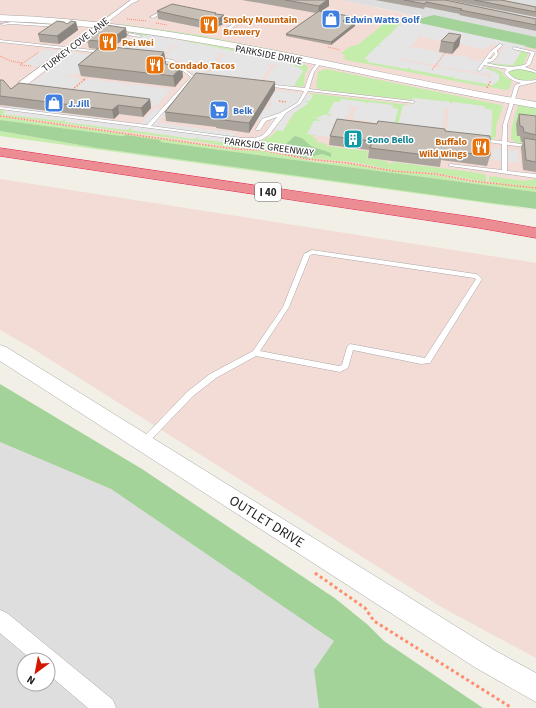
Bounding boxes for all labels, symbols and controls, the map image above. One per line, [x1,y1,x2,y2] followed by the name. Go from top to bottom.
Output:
[320,8,342,30] shop icon: Edwin Watts Golf
[223,13,298,39] place label: Smoky Mountain Brewery
[345,13,420,27] place label: Edwin Watts Golf
[39,14,112,75] street label: TURKEY COVE LANE
[198,14,220,36] restaurant icon: Smoky Mountain Brewery
[97,31,119,53] restaurant icon: Pei Wei
[122,36,154,50] place label: Pei Wei
[234,42,304,68] street label: PARKSIDE DRIVE
[144,54,166,76] restaurant icon: Condado Tacos
[169,59,235,73] place label: Condado Tacos
[43,92,65,114] shop icon: J.Jill
[68,97,90,111] place label: J.Jill
[208,99,230,121] supermarket icon: Belk
[233,104,253,118] place label: Belk
[342,128,364,150] building icon: Sono Bello
[367,133,414,147] place label: Sono Bello
[223,134,315,160] street label: PARKSIDE GREENWAY
[419,135,468,161] place label: Buffalo Wild Wings
[470,136,492,158] restaurant icon: Buffalo Wild Wings
[255,183,281,201] road number: I 40
[225,491,308,553] street label: OUTLET DRIVE
[16,652,56,692] north arrow
[24,672,38,688] text: N

